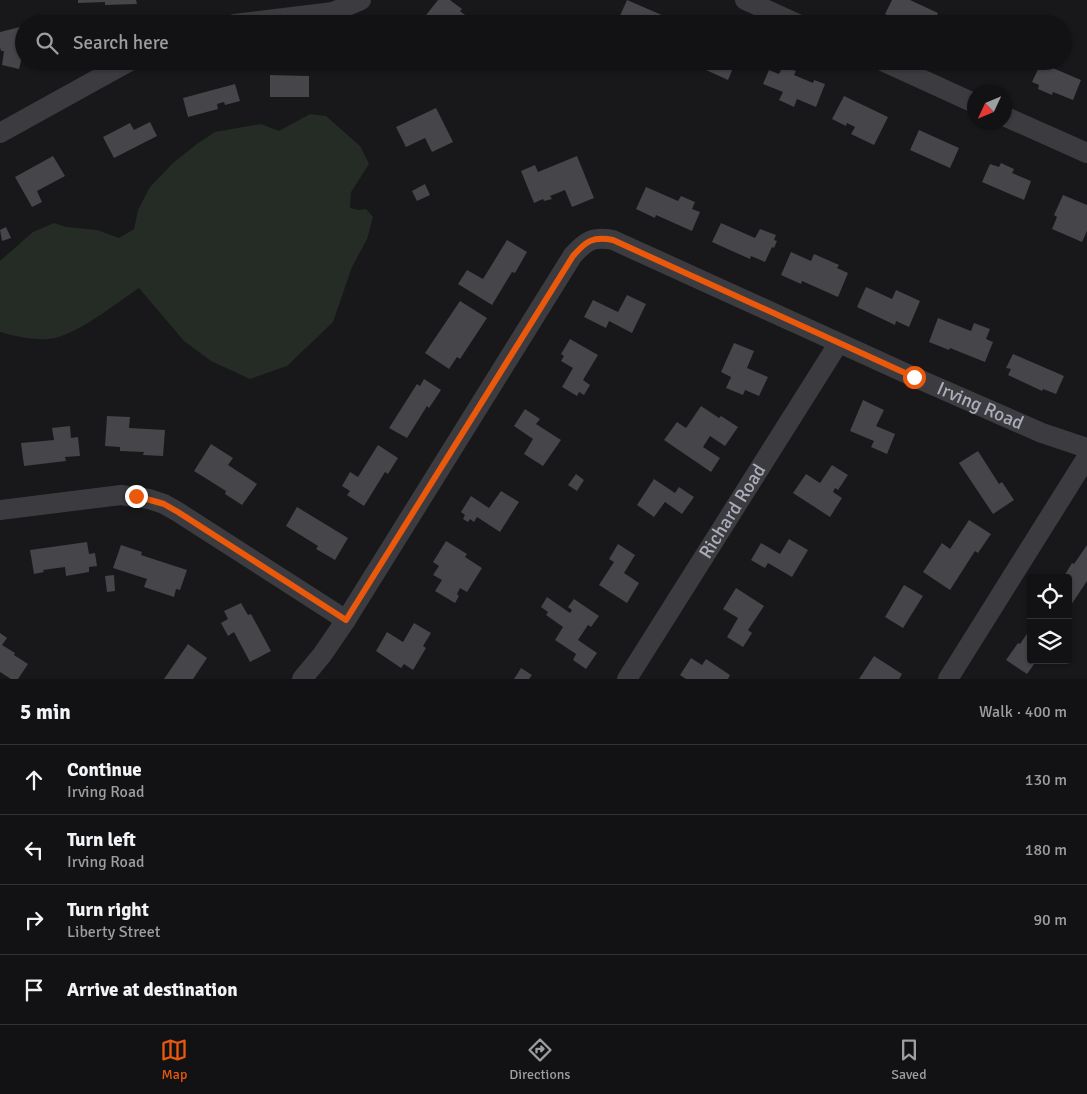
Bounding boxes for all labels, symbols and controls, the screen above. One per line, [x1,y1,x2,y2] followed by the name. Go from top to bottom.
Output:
[15,15,1072,70] search box
[33,29,61,57] icon: search
[73,31,169,55] text: Search here
[967,85,1012,130] north arrow
[903,366,926,389] route start
[933,376,1027,435] street label: Irving Road
[694,460,771,563] street label: Richard Road
[125,485,148,508] route end
[1027,574,1072,664] map controls
[1027,574,1072,619] button: locate
[1027,619,1072,664] button: layers
[20,699,71,725] text: 5 min
[979,702,1067,722] text: Walk · 400 m
[67,758,142,782] text: Continue
[20,766,48,794] icon: ahead
[1025,770,1067,790] text: 130 m
[67,782,144,802] text: Irving Road
[67,828,136,852] text: Turn left
[20,836,48,864] icon: left
[1025,840,1067,860] text: 180 m
[67,852,144,872] text: Irving Road
[67,898,149,922] text: Turn right
[20,906,48,934] icon: right
[1033,910,1067,930] text: 90 m
[67,922,160,942] text: Liberty Street
[20,976,48,1004] icon: arrive
[67,978,238,1002] text: Arrive at destination
[160,1036,188,1083] tab: Map
[509,1036,570,1083] tab: Directions
[891,1036,927,1083] tab: Saved

